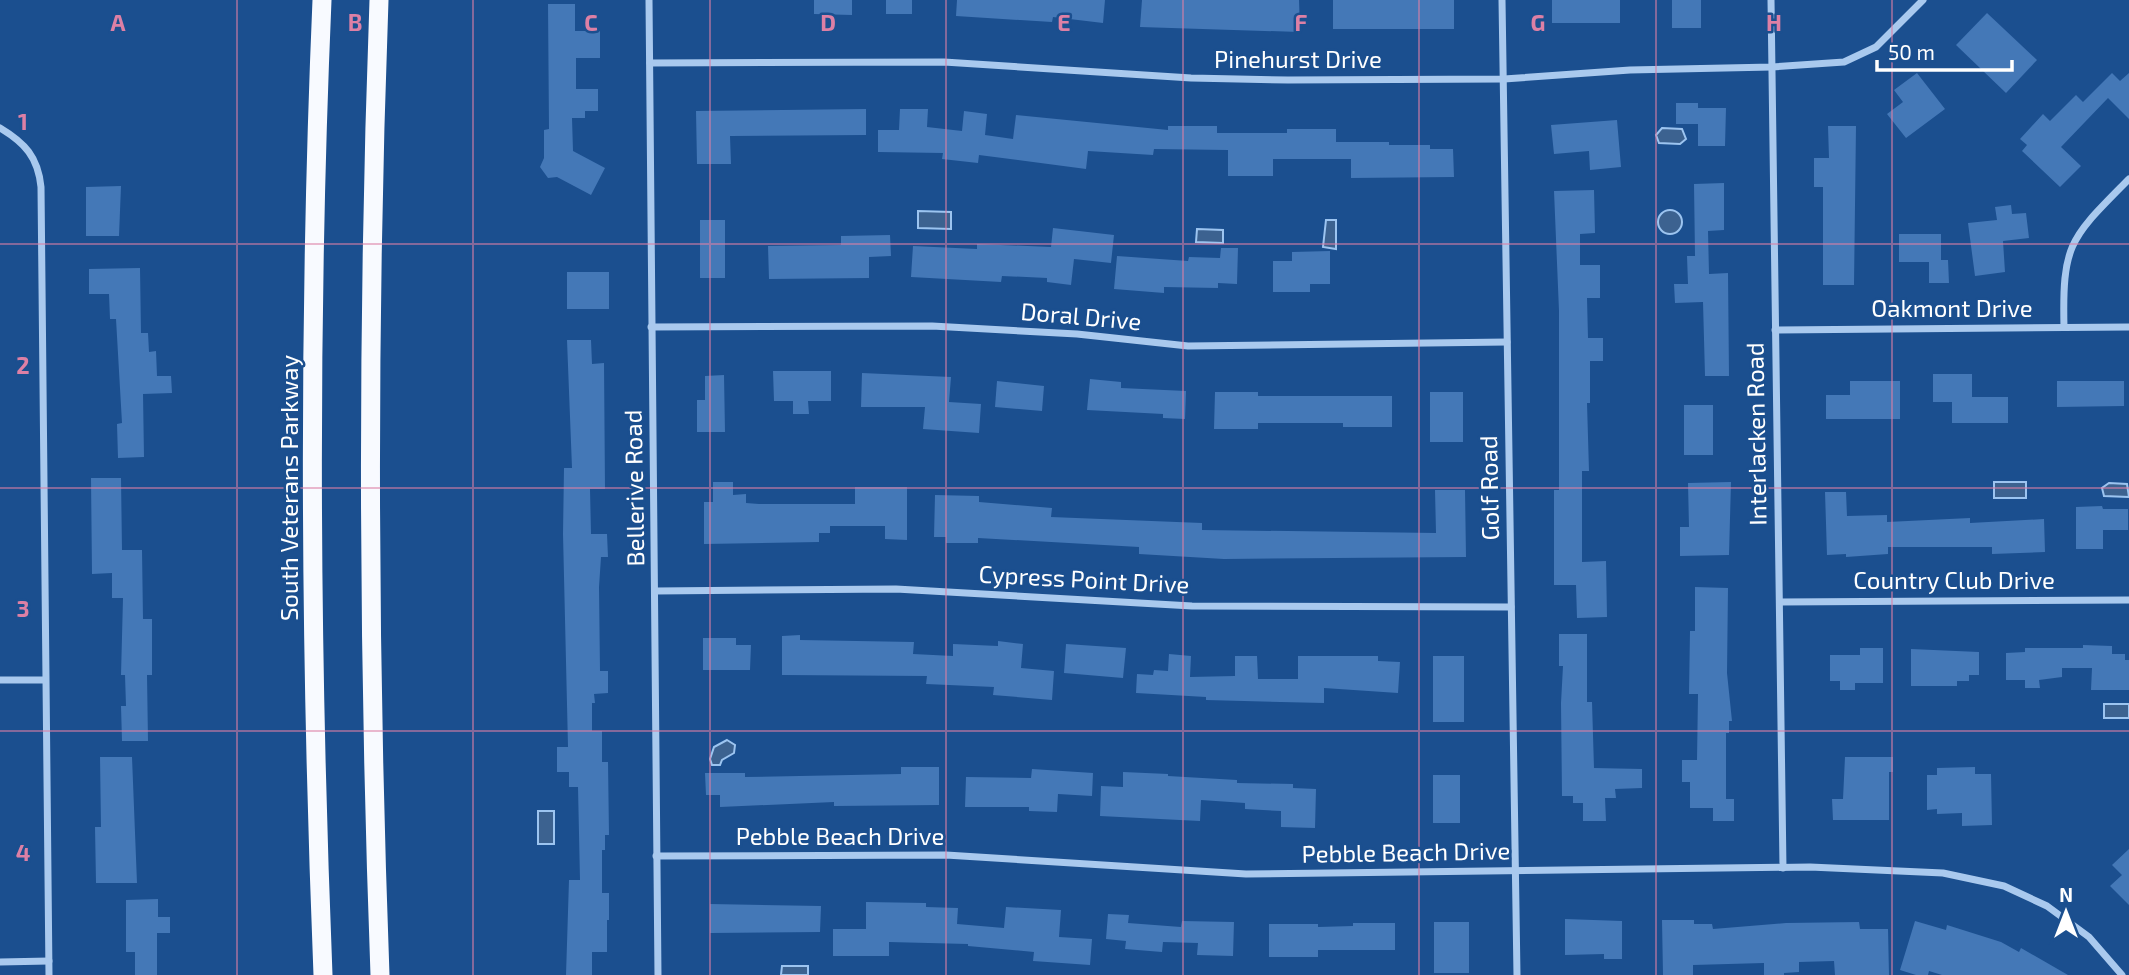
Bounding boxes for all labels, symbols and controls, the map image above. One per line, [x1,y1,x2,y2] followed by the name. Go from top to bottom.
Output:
[110,8,126,36] text: A
[348,8,362,36] text: B
[584,8,598,36] text: C
[820,8,836,36] text: D
[1057,8,1071,36] text: E
[1295,8,1308,36] text: F
[1531,8,1545,36] text: G
[1766,8,1782,36] text: H
[1877,28,2012,72] scale bar
[1888,39,1935,64] text: 50 m
[1214,44,1382,73] street label: Pinehurst Drive
[18,107,28,135] text: 1
[1871,293,2033,322] street label: Oakmont Drive
[1019,296,1143,335] street label: Doral Drive
[1739,342,1772,526] street label: Interlacken Road
[16,351,30,379] text: 2
[274,355,303,621] street label: South Veterans Parkway
[618,409,649,567] street label: Bellerive Road
[1473,435,1504,541] street label: Golf Road
[978,558,1190,599] street label: Cypress Point Drive
[1853,565,2055,594] street label: Country Club Drive
[16,594,30,622] text: 3
[736,821,944,850] street label: Pebble Beach Drive
[1301,835,1511,868] street label: Pebble Beach Drive
[16,838,30,866] text: 4
[2031,877,2101,947] north arrow
[2059,883,2073,906] text: N

